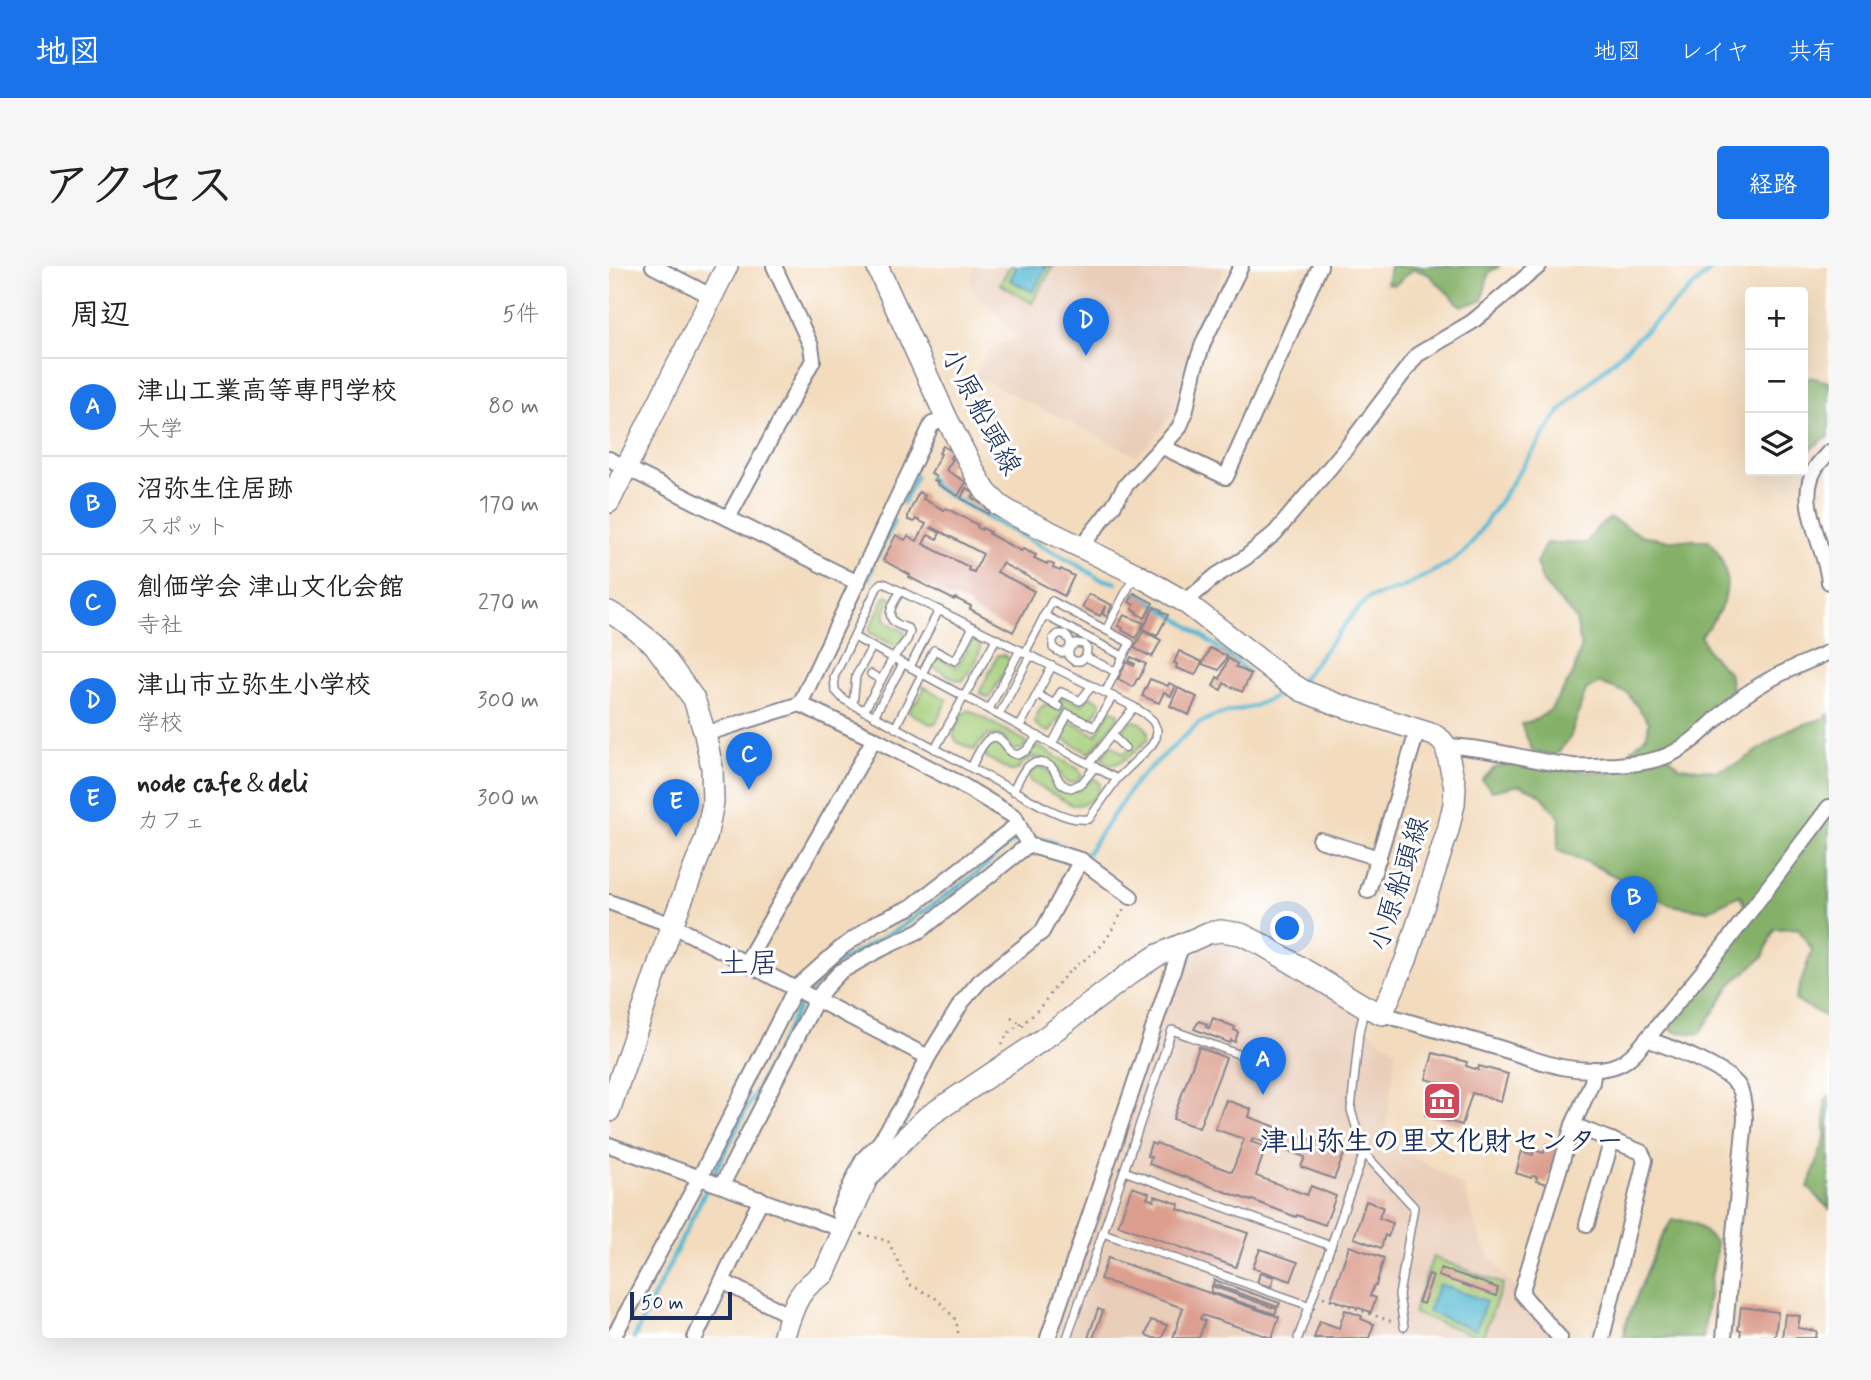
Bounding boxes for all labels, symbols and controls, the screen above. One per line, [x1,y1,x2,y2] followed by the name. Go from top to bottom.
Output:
[35,31,101,75] text: 地図
[1593,37,1641,68] text: 地図
[1679,37,1750,68] text: レイヤ
[1788,37,1836,68] text: 共有
[1717,146,1829,219] button: 経路
[42,155,235,220] text: アクセス
[1745,287,1808,476] map controls
[1745,287,1808,350] button: +
[70,296,130,335] text: 周辺
[1063,298,1109,356] pin: D
[502,300,539,330] text: 5件
[931,342,1029,482] street label: 小原船頭線
[1745,350,1808,413] button: −
[137,375,397,409] text: 津山工業高等専門学校
[85,392,101,422] text: A
[488,392,539,422] text: 80 m
[1745,413,1808,476] button: layers
[137,415,183,445] text: 大学
[137,473,293,507] text: 沼弥生住居跡
[86,490,100,520] text: B
[479,490,539,520] text: 170 m
[137,513,229,543] text: スポット
[137,571,404,605] text: 創価学会 津山文化会館
[85,588,101,618] text: C
[478,588,539,618] text: 270 m
[137,611,183,641] text: 寺社
[137,669,371,703] text: 津山市立弥生小学校
[85,686,101,716] text: D
[477,686,539,716] text: 300 m
[137,709,183,739] text: 学校
[726,732,772,790] pin: C
[137,767,308,801] text: node cafe＆deli
[653,779,699,837] pin: E
[86,784,100,814] text: E
[477,784,539,814] text: 300 m
[137,807,206,837] text: カフェ
[1361,812,1439,956] street label: 小原船頭線
[1611,876,1657,934] pin: B
[1270,911,1304,945] your location
[719,945,779,984] district label: 土居
[1240,1037,1286,1095] pin: A
[1421,1080,1463,1122] museum icon: 津山弥生の里文化財センター
[1260,1124,1624,1161] place label: 津山弥生の里文化財センター
[630,1289,731,1321] scale bar
[641,1291,684,1316] text: 50 m

